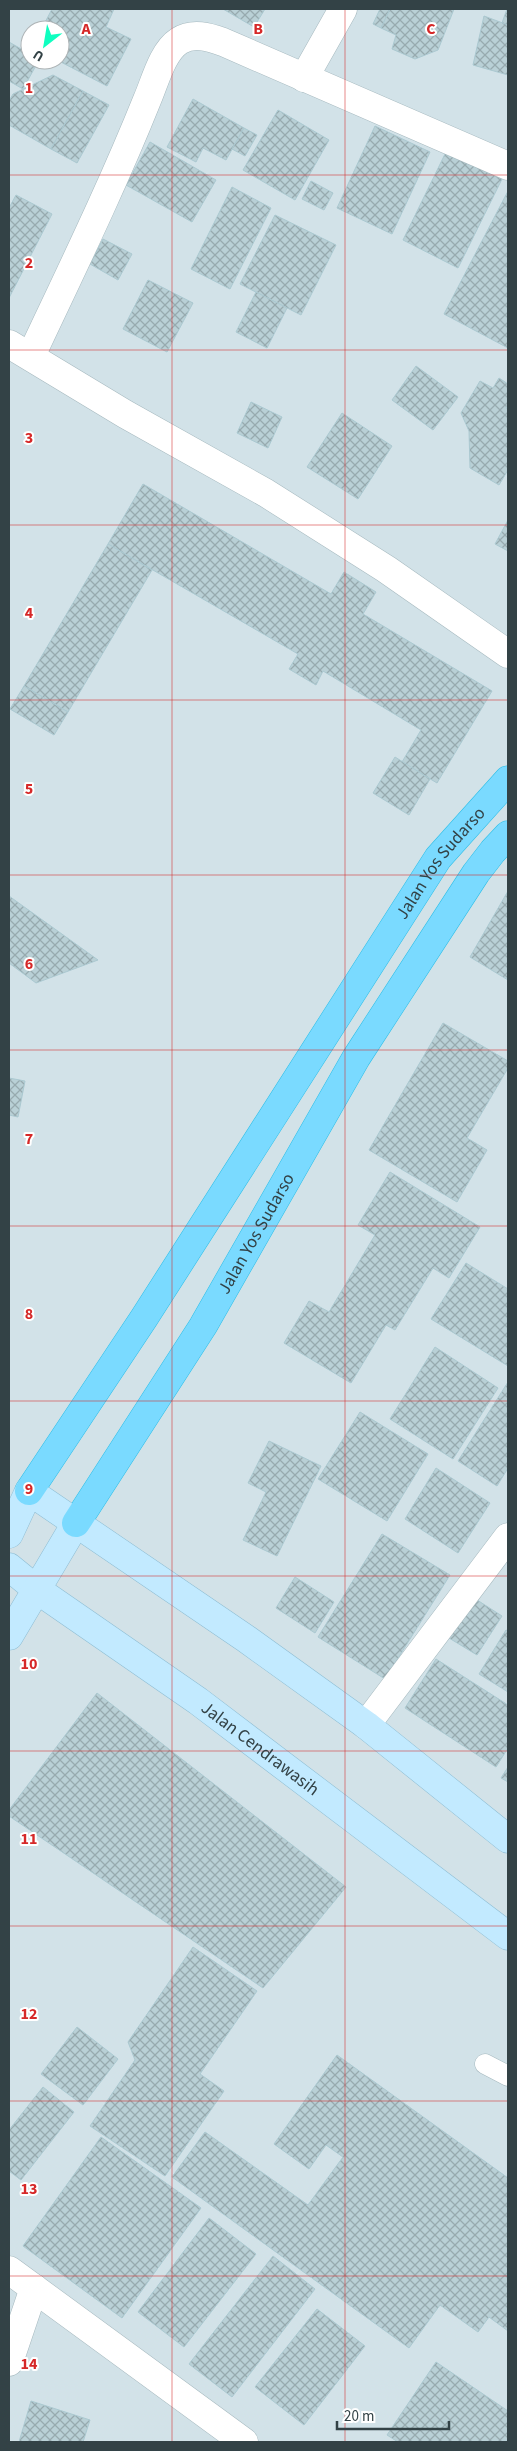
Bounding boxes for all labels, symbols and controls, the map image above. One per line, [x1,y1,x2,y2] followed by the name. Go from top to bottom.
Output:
[80,18,91,40] text: A
[253,18,263,40] text: B
[426,18,436,40] text: C
[20,20,70,70] north arrow
[30,44,48,66] text: U
[25,77,33,99] text: 1
[25,252,33,274] text: 2
[25,427,33,449] text: 3
[25,602,34,624] text: 4
[25,778,33,800] text: 5
[390,802,491,924] street label: Jalan Yos Sudarso
[25,953,33,975] text: 6
[25,1128,33,1150] text: 7
[212,1169,301,1299] street label: Jalan Yos Sudarso
[25,1303,33,1325] text: 8
[25,1478,33,1500] text: 9
[21,1653,37,1675] text: 10
[196,1696,324,1802] street label: Jalan Cendrawasih
[21,1828,37,1850] text: 11
[21,2003,37,2025] text: 12
[21,2178,37,2200] text: 13
[21,2353,38,2375] text: 14
[337,2398,450,2430] scale bar
[344,2406,374,2427] text: 20 m

